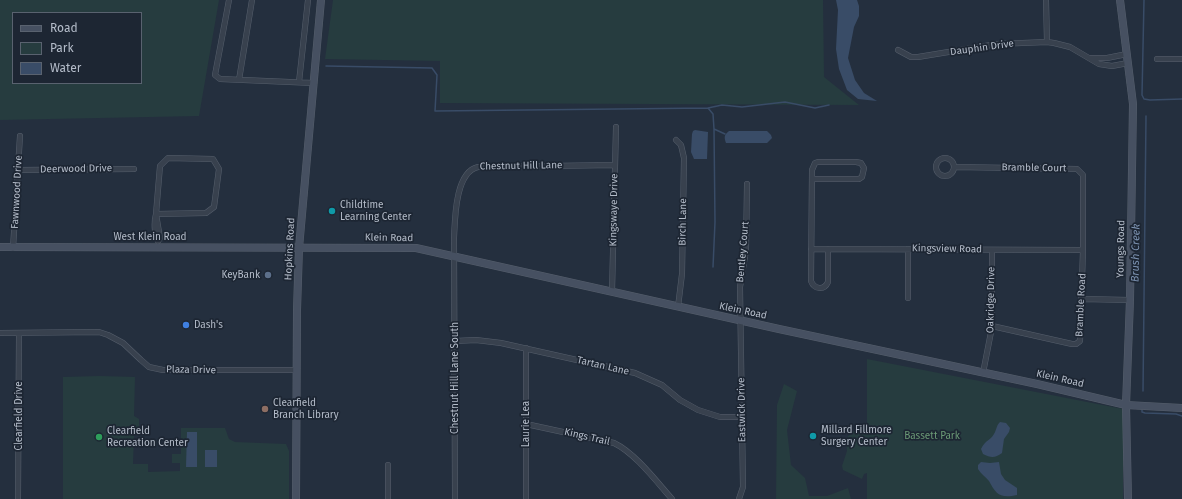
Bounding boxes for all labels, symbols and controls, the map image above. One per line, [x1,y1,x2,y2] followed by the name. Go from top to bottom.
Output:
[12,12,142,84] legend
[50,21,78,35] text: Road
[949,38,1015,58] street label: Dauphin Drive
[50,41,74,55] text: Park
[50,61,81,75] text: Water
[9,155,25,229] street label: Fawnwood Drive
[480,159,562,173] street label: Chestnut Hill Lane
[1001,161,1067,175] street label: Bramble Court
[40,162,112,176] street label: Deerwood Drive
[607,173,621,247] street label: Kingswaye Drive
[677,198,689,246] street label: Birch Lane
[340,199,411,222] place label: Childtime Learning Center
[327,206,337,216] marker: Childtime Learning Center
[282,217,298,281] street label: Hopkins Road
[1114,220,1128,278] street label: Youngs Road
[734,221,752,283] street label: Bentley Court
[1129,224,1143,282] water label: Brush Creek
[113,231,187,243] street label: West Klein Road
[365,232,413,244] street label: Klein Road
[912,242,982,256] street label: Kingsview Road
[984,267,998,333] street label: Oakridge Drive
[221,269,260,281] place label: KeyBank
[263,270,273,280] marker: KeyBank
[1073,273,1089,337] street label: Bramble Road
[718,300,768,322] street label: Klein Road
[194,319,223,331] place label: Dash's
[181,320,191,330] marker: Dash's
[449,322,461,434] street label: Chestnut Hill Lane South
[576,354,630,378] street label: Tartan Lane
[166,364,216,376] street label: Plaza Drive
[1035,368,1085,390] street label: Klein Road
[735,377,749,443] street label: Eastwick Drive
[13,381,25,451] street label: Clearfield Drive
[273,397,339,420] place label: Clearfield Branch Library
[520,401,532,447] street label: Laurie Lea
[260,404,270,414] marker: Clearfield Branch Library
[821,424,892,448] place label: Millard Fillmore Surgery Center
[107,425,188,448] place label: Clearfield Recreation Center
[563,426,611,448] street label: Kings Trail
[904,430,960,442] park label: Bassett Park
[808,431,818,441] marker: Millard Fillmore Surgery Center
[94,432,104,442] marker: Clearfield Recreation Center

